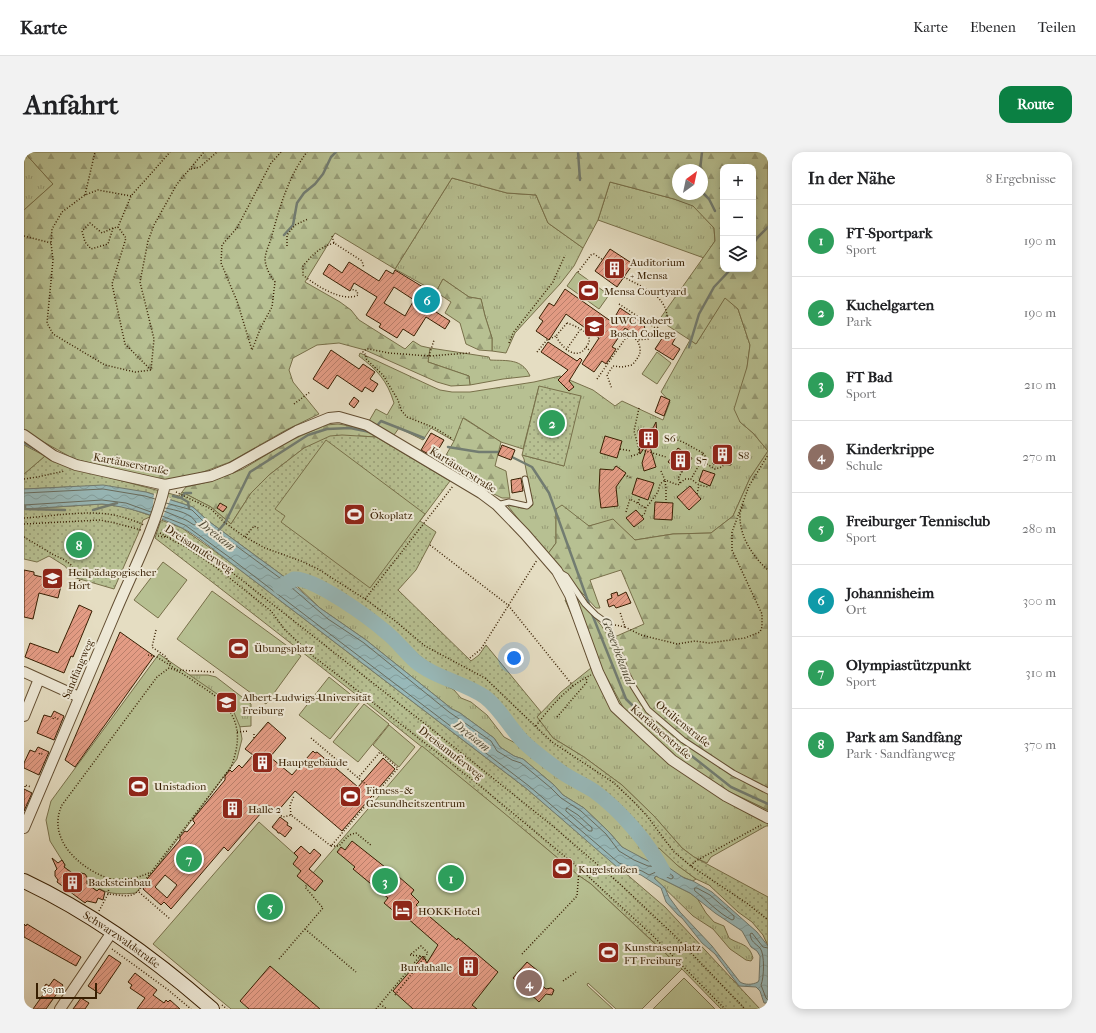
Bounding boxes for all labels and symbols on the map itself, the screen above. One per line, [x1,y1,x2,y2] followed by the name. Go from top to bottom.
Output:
[672,164,708,200] north arrow
[601,255,627,281] building icon: Auditorium + Mensa
[629,256,686,282] place label: Auditorium + Mensa
[575,278,601,304] sports icon: Mensa Courtyard
[414,285,440,315] pin: 6
[604,285,687,298] place label: Mensa Courtyard
[582,313,608,339] school or university icon: UWC Robert Bosch College
[610,314,676,340] place label: UWC Robert Bosch College
[539,408,565,438] pin: 2
[635,425,661,451] building icon: S6
[664,432,676,445] place label: S6
[709,442,735,468] building icon: S8
[427,444,499,496] street label: Kartäuserstraße
[667,447,693,473] building icon: S7
[738,449,749,462] place label: S8
[92,450,170,478] street label: Kartäuserstraße
[696,454,707,467] place label: S7
[341,502,367,528] sports icon: Ökoplatz
[370,509,413,522] place label: Ökoplatz
[195,516,238,554] water label: Dreisam
[162,522,236,576] street label: Dreisamuferweg
[66,530,92,560] pin: 8
[39,565,65,591] school or university icon: Heilpädagogischer Hort
[68,566,156,592] place label: Heilpädagogischer Hort
[599,615,638,689] water label: Gewerbekanal
[226,635,252,661] sports icon: Übungsplatz
[60,637,96,701] street label: Sandfangweg
[254,642,314,655] place label: Übungsplatz
[504,648,524,668] your location
[213,690,239,716] school or university icon: Albert-Ludwigs-Universität Freiburg
[241,691,371,717] place label: Albert-Ludwigs-Universität Freiburg
[653,698,714,751] street label: Ottilienstraße
[628,702,695,762] street label: Kartäuserstraße
[450,717,493,755] water label: Dreisam
[416,724,486,783] street label: Dreisamuferweg
[249,749,275,775] building icon: Hauptgebäude
[278,756,348,769] place label: Hauptgebäude
[126,773,152,799] sports icon: Unistadion
[154,780,207,793] place label: Unistadion
[337,783,363,809] sports icon: Fitness- & Gesundheitszentrum
[366,784,466,810] place label: Fitness- & Gesundheitszentrum
[220,796,246,822] building icon: Halle 2
[248,803,282,816] place label: Halle 2
[176,844,202,874] pin: 7
[550,856,576,882] sports icon: Kugelstoßen
[438,863,464,893] pin: 1
[578,863,638,876] place label: Kugelstoßen
[372,866,398,896] pin: 3
[59,869,85,895] building icon: Backsteinbau
[88,876,151,889] place label: Backsteinbau
[257,892,283,922] pin: 5
[389,898,415,924] hotel icon: HOKK Hotel
[418,905,480,918] place label: HOKK Hotel
[81,908,163,971] street label: Schwarzwaldstraße
[596,940,622,966] sports icon: Kunstrasenplatz FT Freiburg
[624,941,701,967] place label: Kunstrasenplatz FT Freiburg
[455,954,481,980] building icon: Burdahalle
[400,961,453,974] place label: Burdahalle
[516,968,542,998] pin: 4
[36,981,97,1000] scale bar

